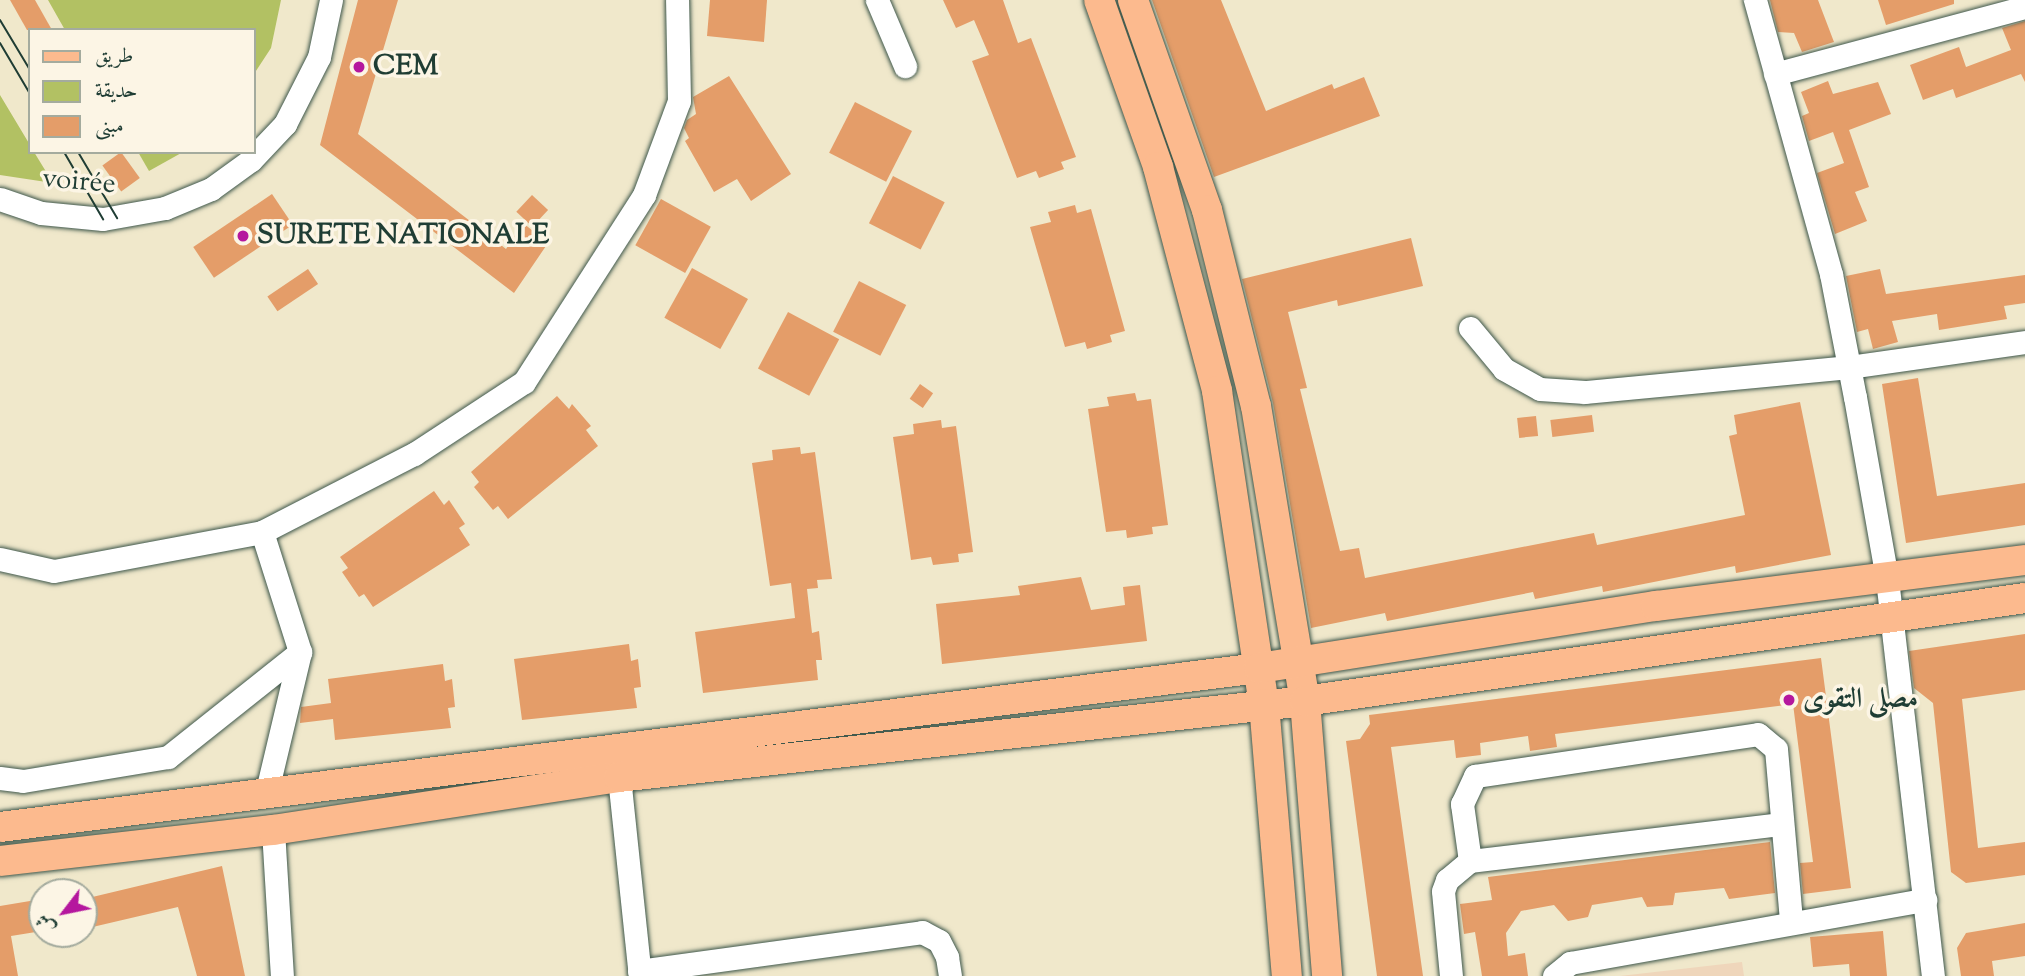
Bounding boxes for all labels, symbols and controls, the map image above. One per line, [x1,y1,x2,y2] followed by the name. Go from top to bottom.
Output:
[28,28,256,154] legend
[95,42,133,72] text: طريق
[373,50,438,84] place label: CEM
[351,59,367,75] marker: CEM
[95,77,138,107] text: حديقة
[95,112,124,142] text: مبنى
[41,162,117,202] street label: voirée
[257,219,549,253] place label: SURETE NATIONALE
[235,228,251,244] marker: SURETE NATIONALE
[1803,683,1918,717] place label: مصلى التقوى
[1781,692,1797,708] marker: مصلى التقوى
[28,878,98,948] north arrow
[30,908,63,938] text: ش

